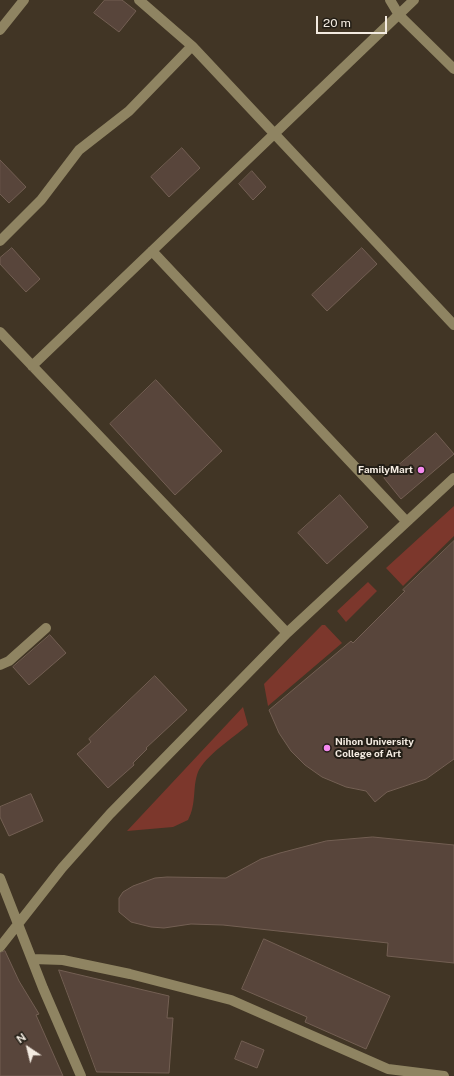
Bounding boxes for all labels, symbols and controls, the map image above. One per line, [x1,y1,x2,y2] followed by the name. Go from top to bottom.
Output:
[318,8,389,34] scale bar
[323,16,351,30] text: 20 m
[358,464,413,476] place label: FamilyMart
[416,465,426,475] marker: FamilyMart
[335,736,414,760] place label: Nihon University College of Art
[322,743,332,753] marker: Nihon University College of Art
[8,1028,48,1068] north arrow
[14,1031,28,1046] text: N

